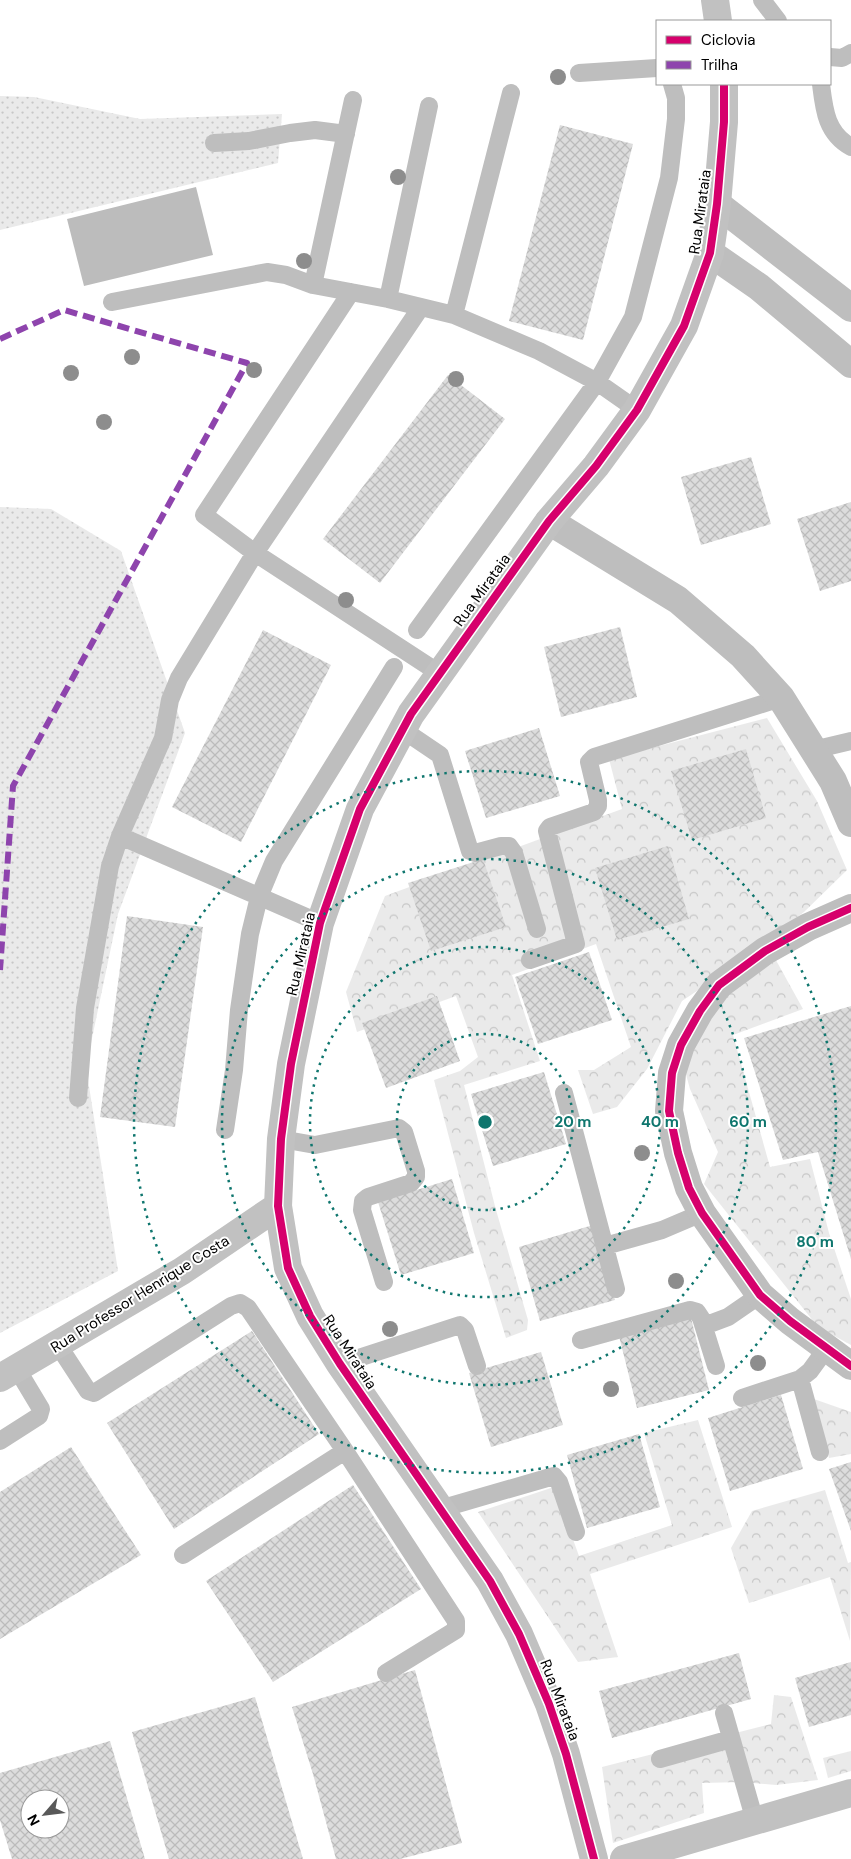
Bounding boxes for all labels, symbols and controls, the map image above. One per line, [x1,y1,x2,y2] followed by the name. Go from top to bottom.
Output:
[656,20,831,85] legend
[701,30,755,50] text: Ciclovia
[701,55,738,75] text: Trilha
[684,168,716,256] street label: Rua Mirataia
[449,550,515,630] street label: Rua Mirataia
[282,910,320,998] street label: Rua Mirataia
[555,1112,591,1132] text: 20 m
[641,1112,679,1132] text: 40 m
[729,1112,767,1132] text: 60 m
[476,1113,494,1131] centre of rings
[47,1231,233,1357] street label: Rua Professor Henrique Costa
[796,1232,834,1252] text: 80 m
[318,1311,382,1393] street label: Rua Mirataia
[535,1657,585,1743] street label: Rua Mirataia
[20,1789,70,1839] north arrow
[23,1811,44,1829] text: N

